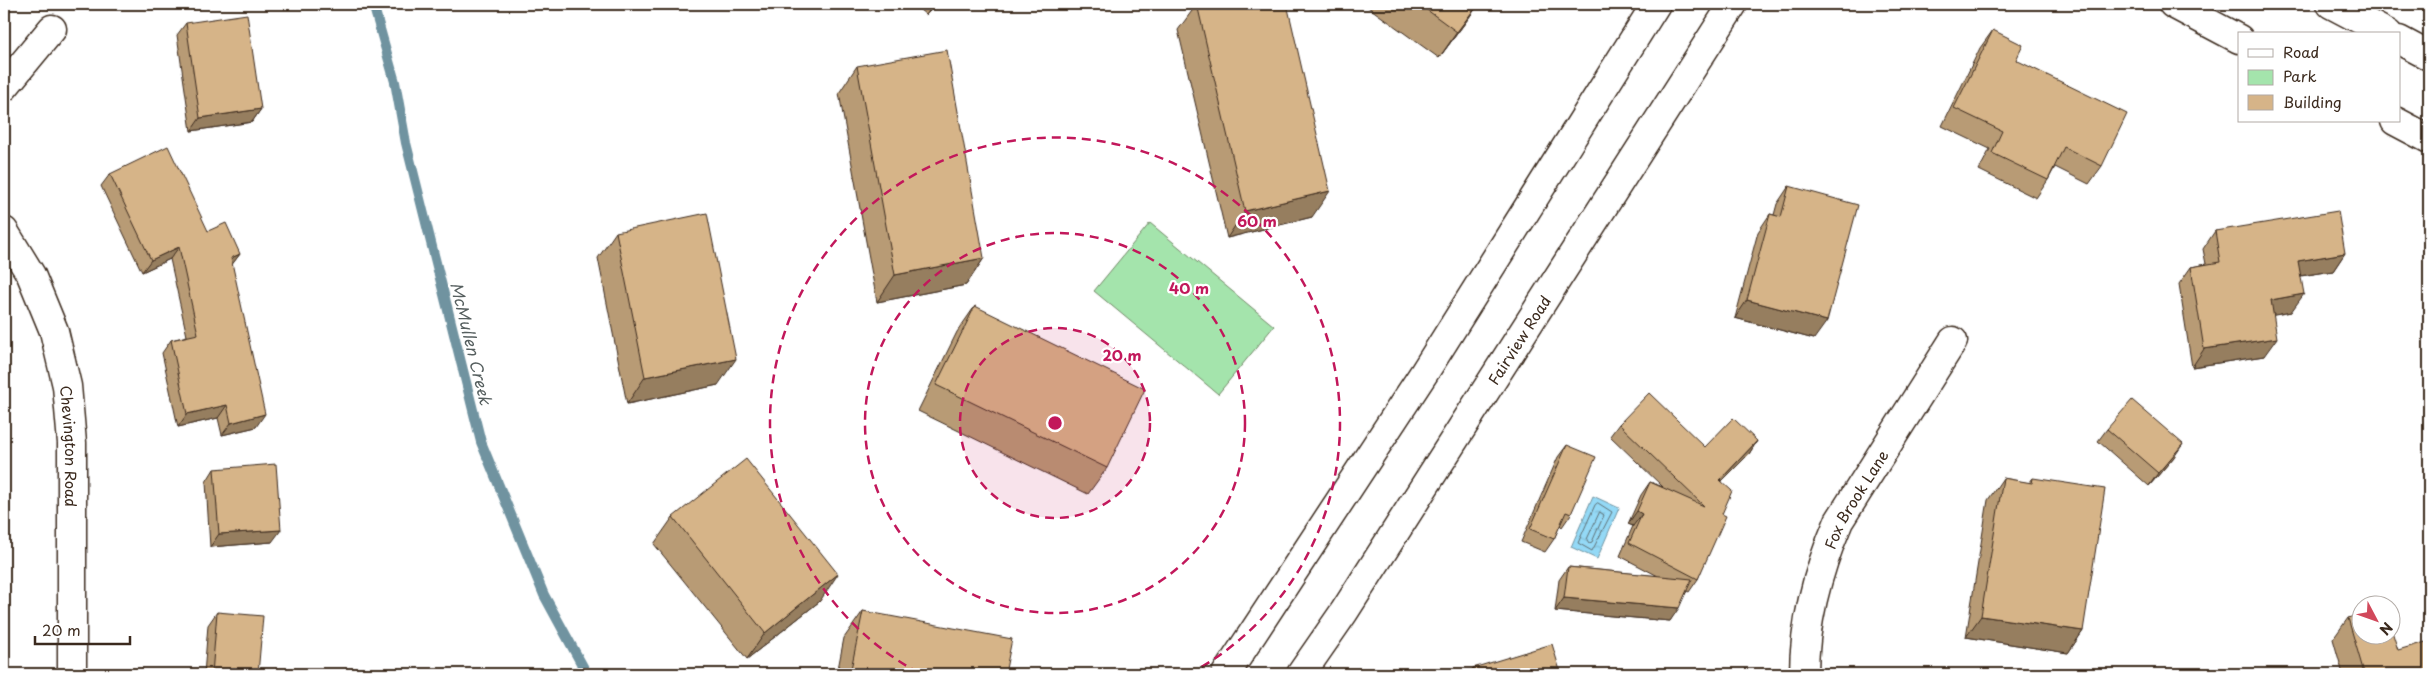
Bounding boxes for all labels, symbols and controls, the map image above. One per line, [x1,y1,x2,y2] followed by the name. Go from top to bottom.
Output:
[2238,32,2400,122] legend
[2283,40,2319,63] text: Road
[2283,64,2317,87] text: Park
[2283,90,2342,113] text: Building
[1237,209,1277,232] text: 60 m
[1169,276,1209,299] text: 40 m
[445,279,499,408] water label: McMullen Creek
[1481,290,1556,389] street label: Fairview Road
[1103,343,1141,366] text: 20 m
[55,384,84,507] street label: Chevington Road
[1046,414,1064,432] centre of rings
[1817,445,1893,552] street label: Fox Brook Lane
[2350,596,2400,646] north arrow
[35,613,130,645] scale bar
[42,618,81,641] text: 20 m
[2375,618,2398,640] text: N

